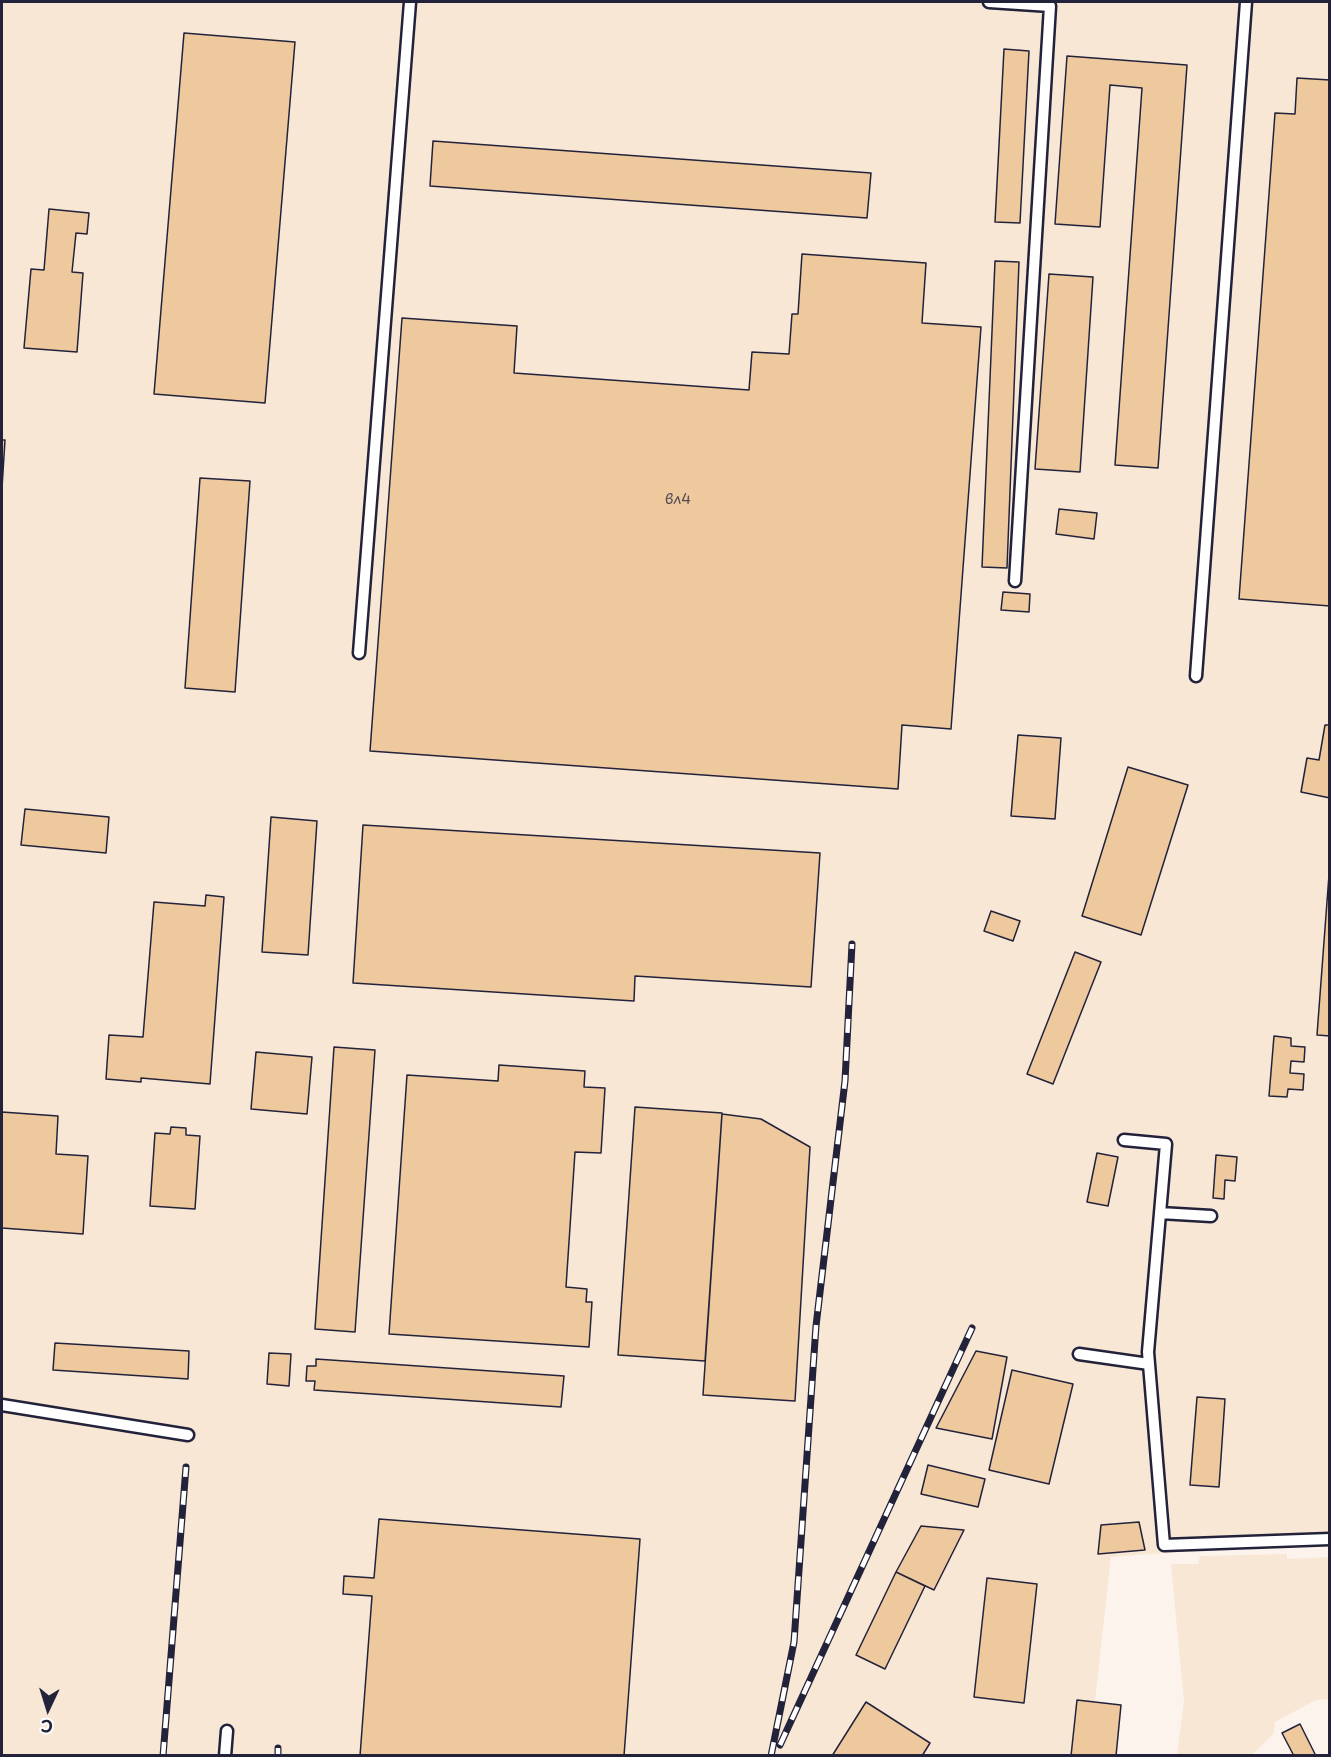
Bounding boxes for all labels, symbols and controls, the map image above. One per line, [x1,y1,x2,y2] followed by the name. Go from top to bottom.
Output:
[665,491,691,509] house number: вл4
[18,1679,78,1739] north arrow
[40,1715,54,1739] text: С

